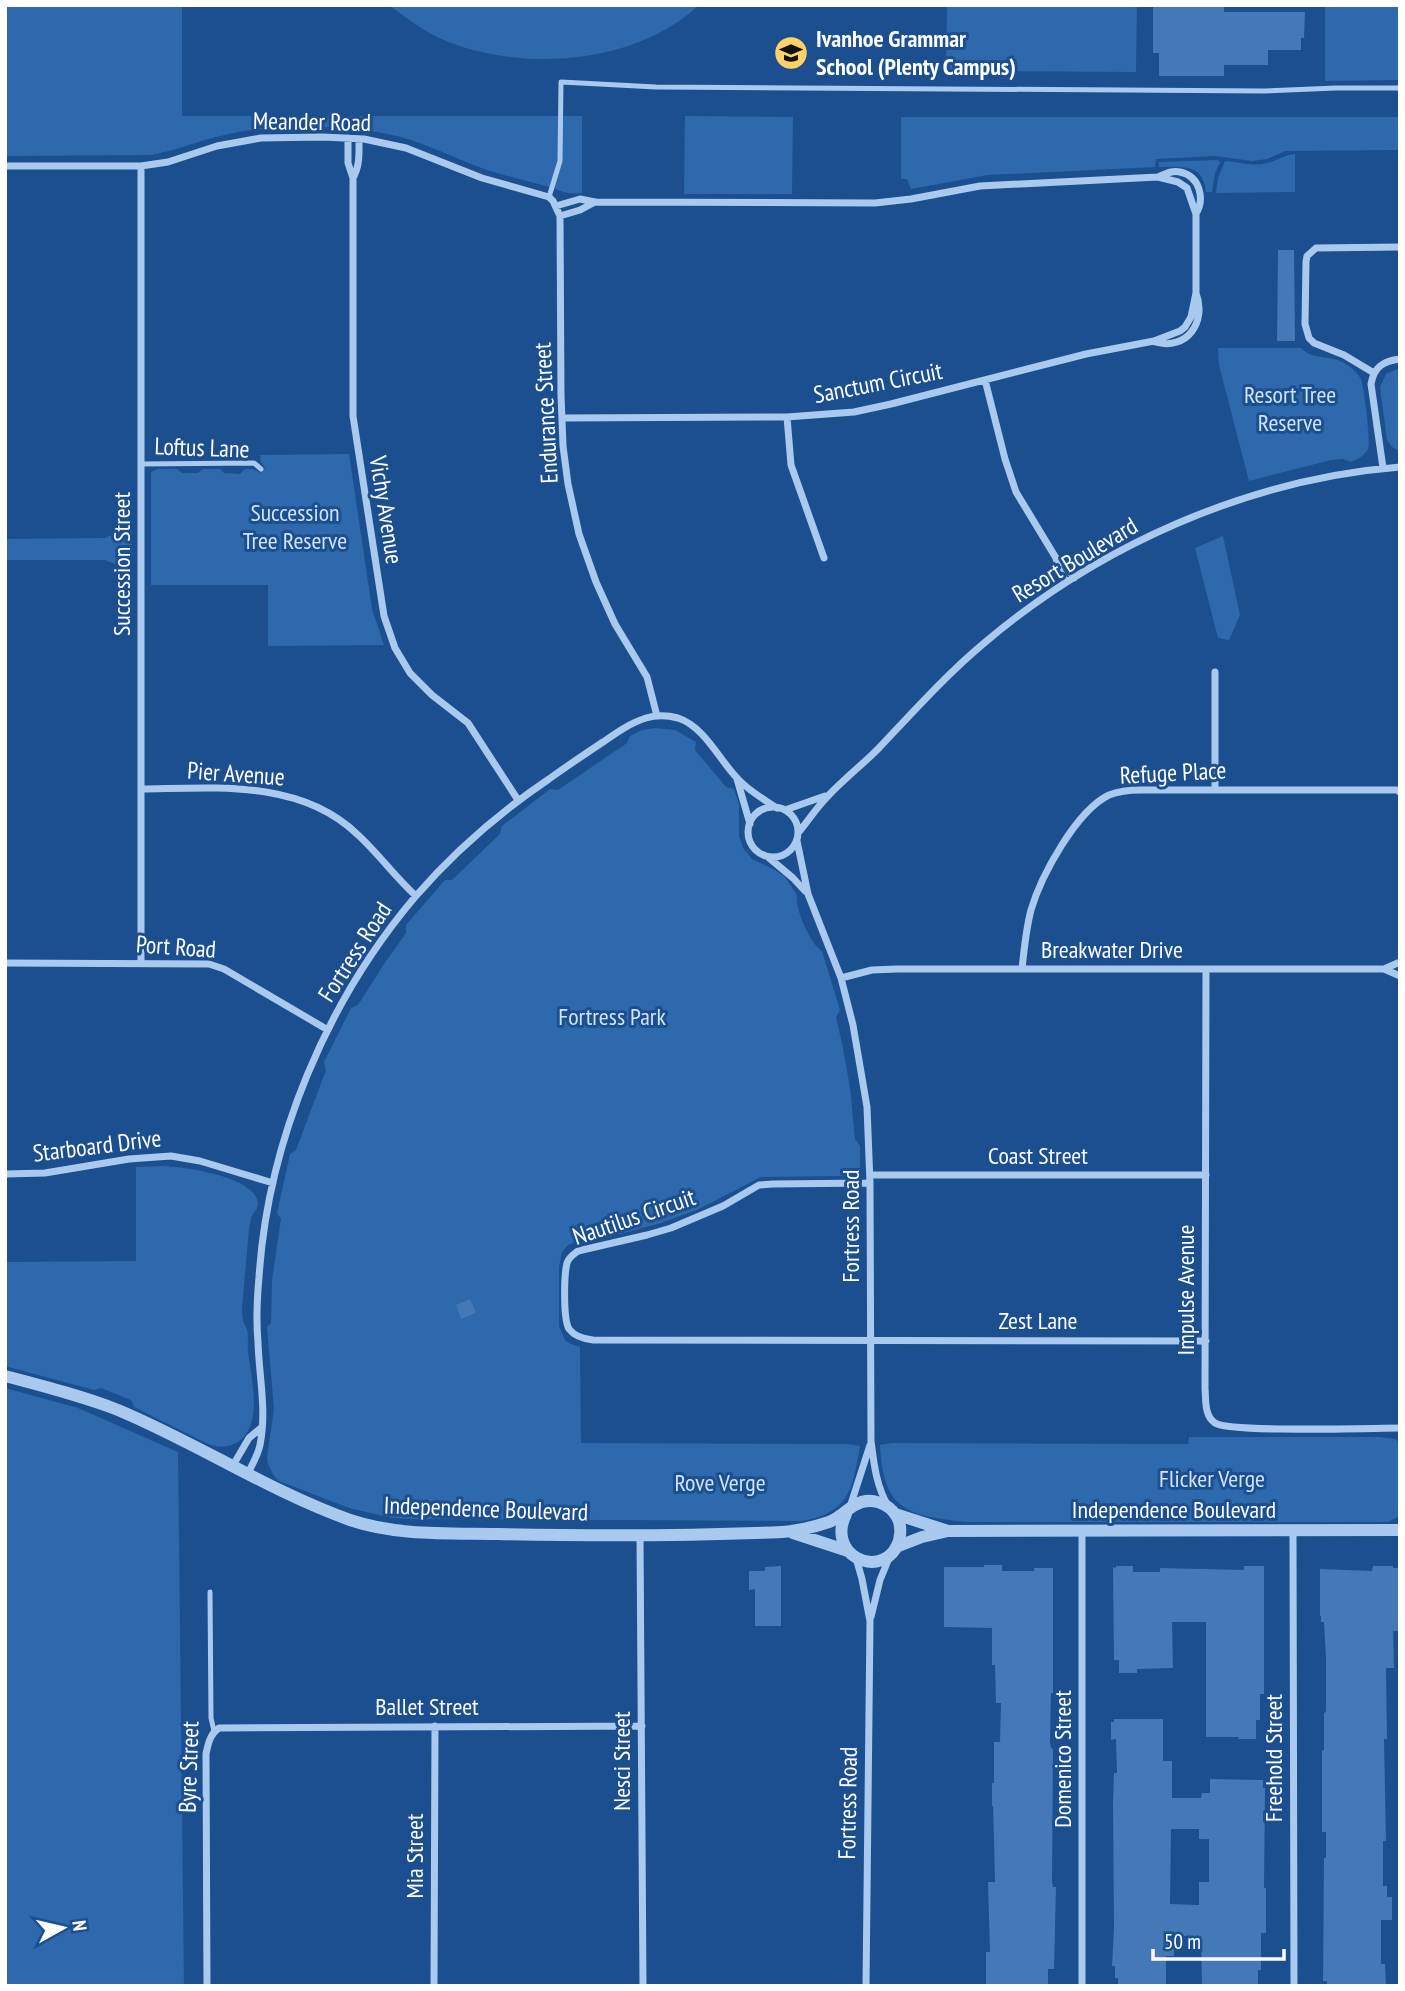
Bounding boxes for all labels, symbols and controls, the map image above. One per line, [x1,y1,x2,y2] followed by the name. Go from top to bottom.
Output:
[816,23,1016,82] place label: Ivanhoe Grammar School (Plenty Campus)
[772,34,810,72] school or university icon: Ivanhoe Grammar School (Plenty Campus)
[253,105,371,138] street label: Meander Road
[526,341,565,484] street label: Endurance Street
[811,355,945,410] street label: Sanctum Circuit
[1244,379,1336,438] park label: Resort Tree Reserve
[154,430,250,465] street label: Loftus Lane
[363,453,410,566] street label: Vichy Avenue
[106,492,137,636] street label: Succession Street
[243,497,347,556] park label: Succession Tree Reserve
[1006,510,1143,609] street label: Resort Boulevard
[1119,754,1227,791] street label: Refuge Place
[186,755,286,792] street label: Pier Avenue
[311,896,398,1007] street label: Fortress Road
[135,928,217,965] street label: Port Road
[1041,934,1183,965] street label: Breakwater Drive
[558,1001,666,1032] park label: Fortress Park
[31,1122,163,1169] street label: Starboard Drive
[988,1140,1088,1171] street label: Coast Street
[835,1170,866,1282] street label: Fortress Road
[569,1181,700,1252] street label: Nautilus Circuit
[1170,1225,1201,1355] street label: Impulse Avenue
[999,1305,1077,1336] street label: Zest Lane
[1159,1463,1265,1494] park label: Flicker Verge
[674,1467,766,1498] park label: Rove Verge
[383,1489,589,1528] street label: Independence Boulevard
[1072,1494,1276,1525] street label: Independence Boulevard
[1047,1690,1078,1828] street label: Domenico Street
[375,1691,479,1722] street label: Ballet Street
[1258,1694,1289,1822] street label: Freehold Street
[606,1711,637,1811] street label: Nesci Street
[171,1720,206,1813] street label: Byre Street
[831,1746,864,1860] street label: Fortress Road
[399,1813,430,1898] street label: Mia Street
[28,1893,98,1963] north arrow
[1153,1918,1284,1962] scale bar
[67,1919,92,1932] text: N
[1164,1928,1201,1955] text: 50 m

